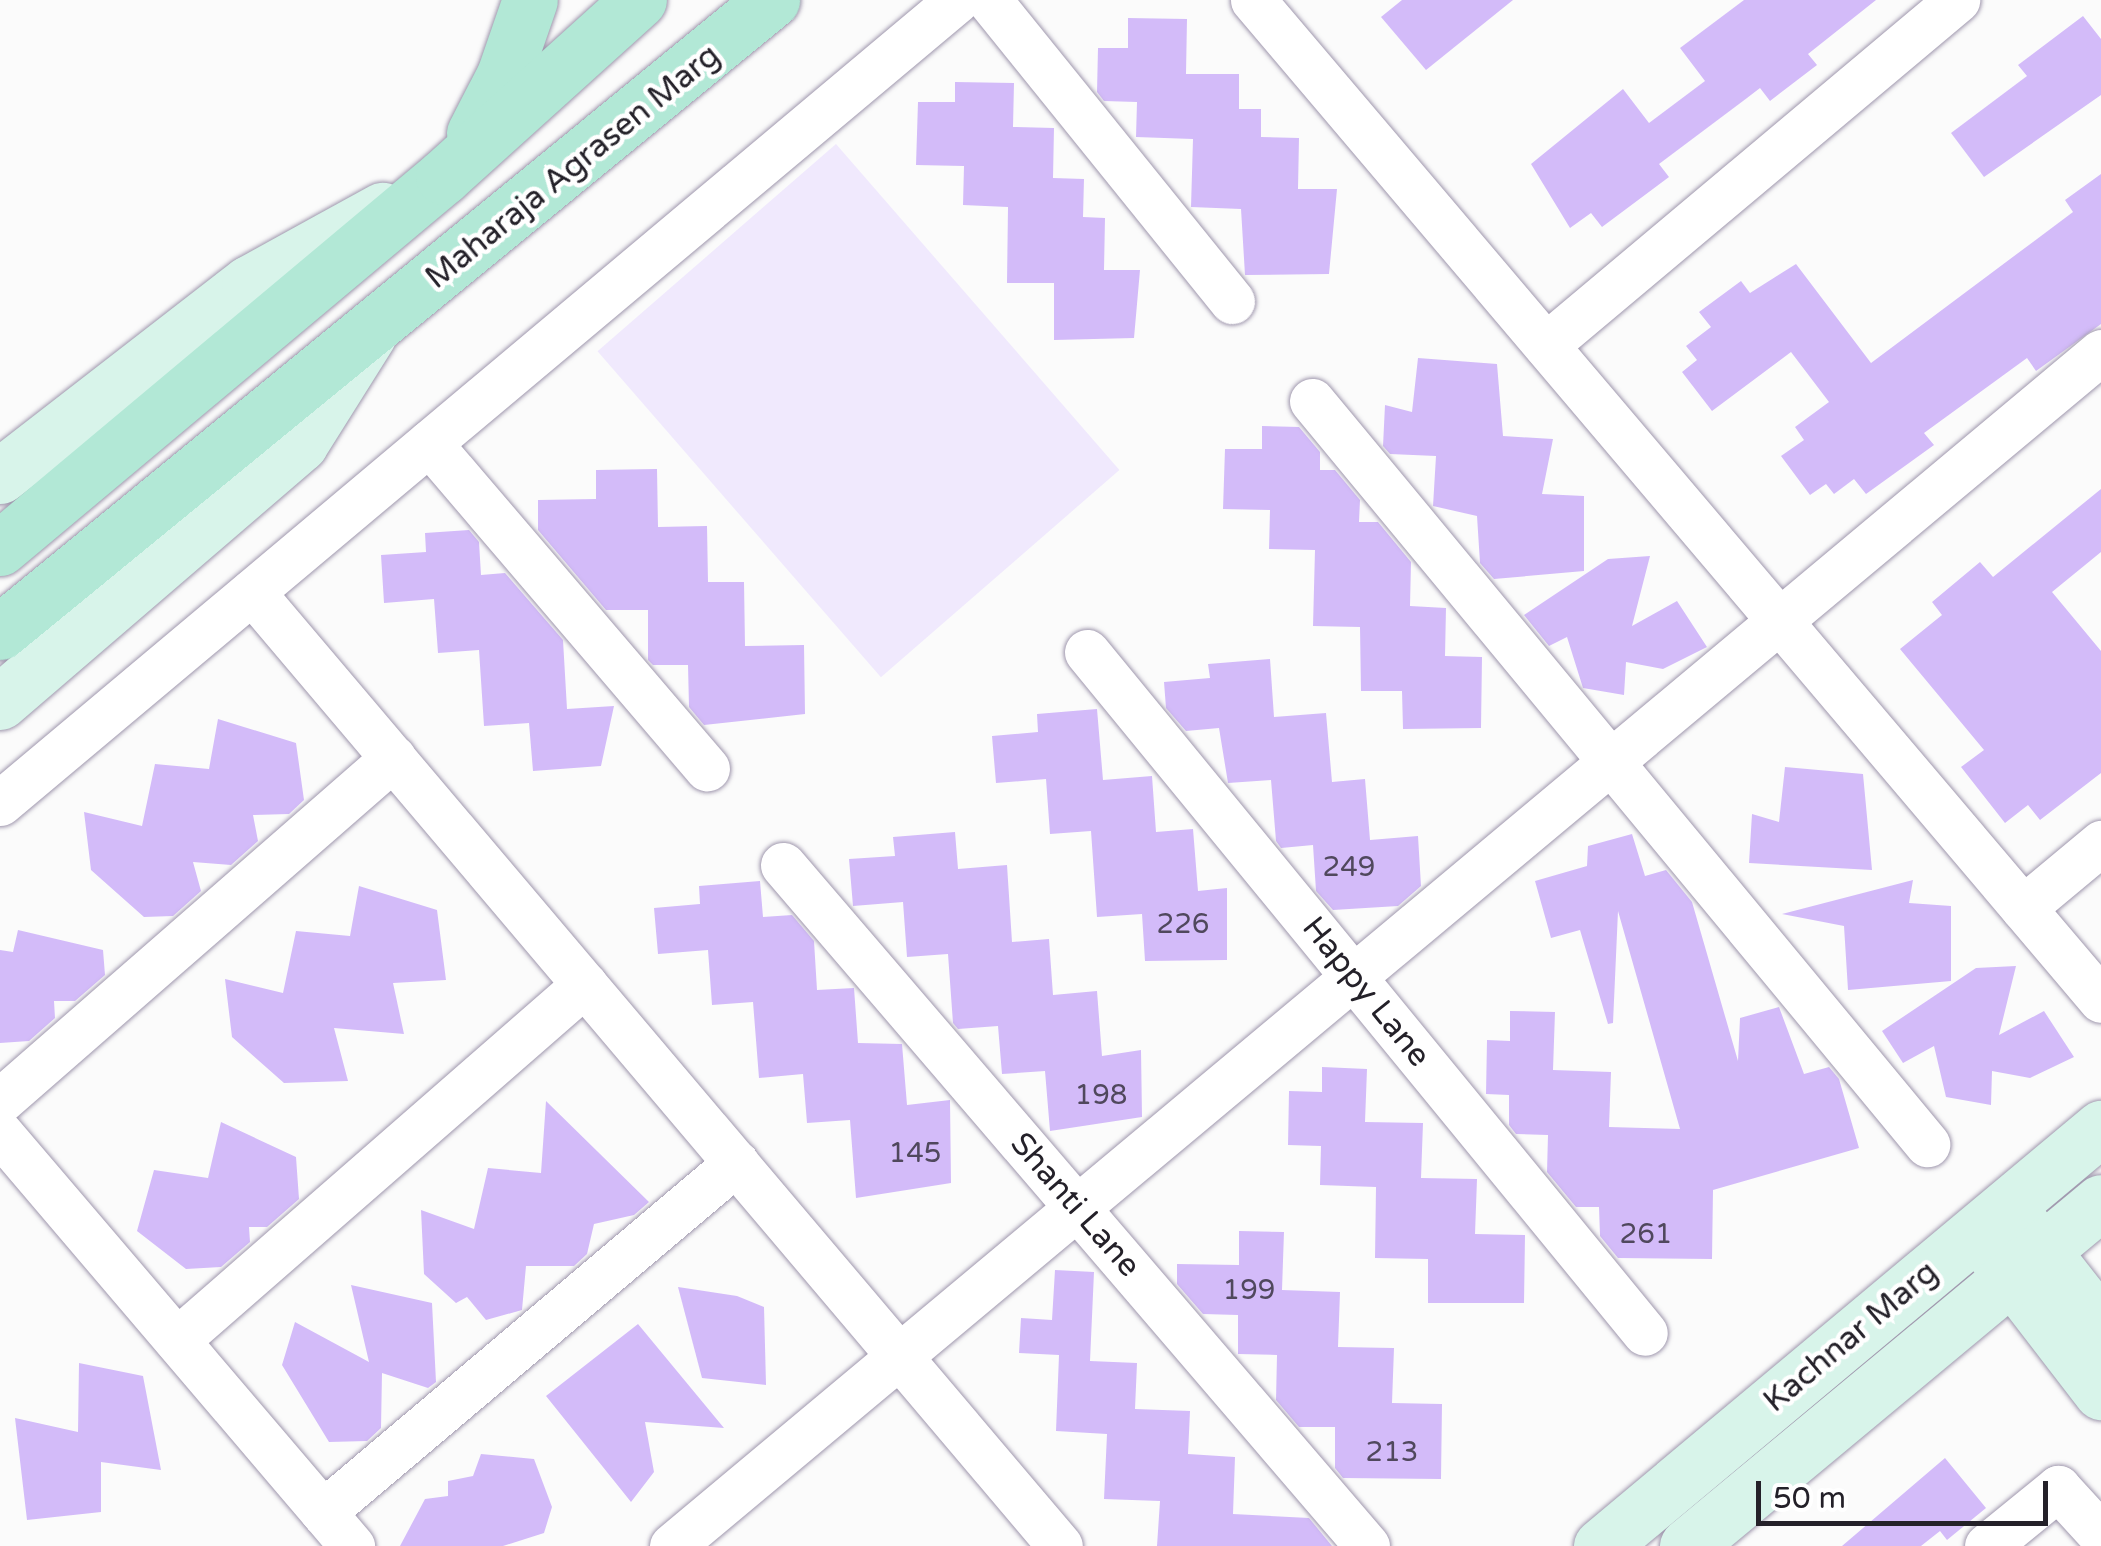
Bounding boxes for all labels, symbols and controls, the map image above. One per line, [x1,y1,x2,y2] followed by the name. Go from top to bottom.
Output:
[418,37,728,297] street label: Maharaja Agrasen Marg
[1323,850,1375,884] house number: 249
[1157,907,1209,941] house number: 226
[1294,909,1438,1075] street label: Happy Lane
[1075,1078,1127,1112] house number: 198
[1002,1125,1148,1285] street label: Shanti Lane
[889,1136,941,1170] house number: 145
[1620,1217,1672,1251] house number: 261
[1756,1253,1946,1421] street label: Kachnar Marg
[1223,1273,1275,1307] house number: 199
[1366,1435,1418,1469] house number: 213
[1761,1461,2054,1523] scale bar
[1773,1480,1846,1517] text: 50 m

